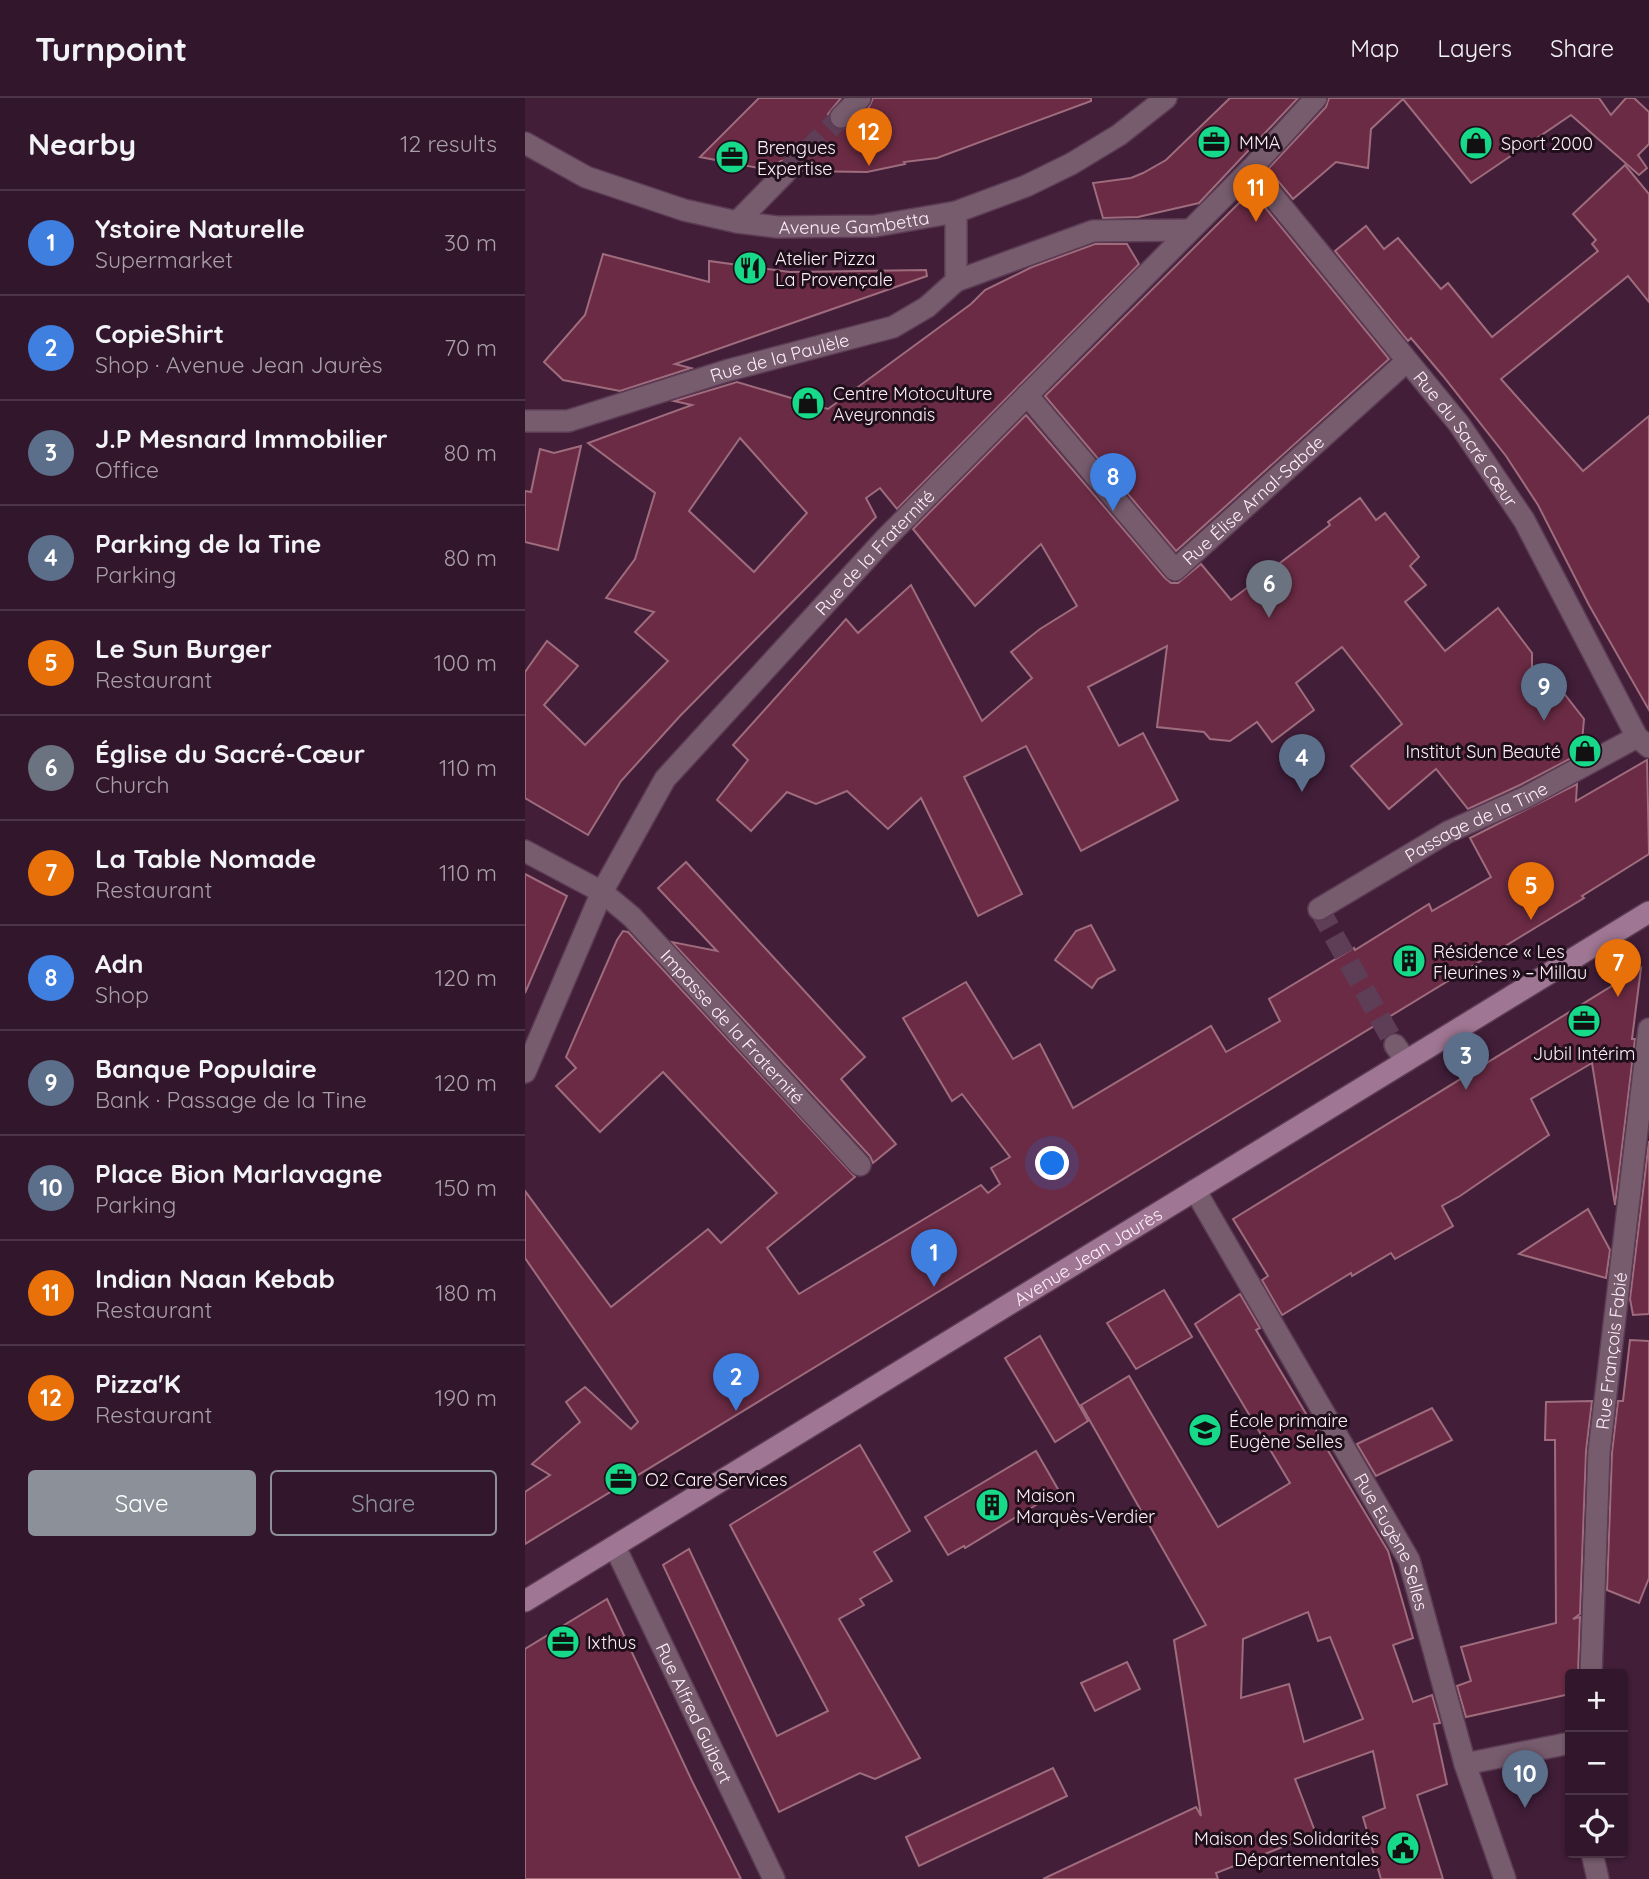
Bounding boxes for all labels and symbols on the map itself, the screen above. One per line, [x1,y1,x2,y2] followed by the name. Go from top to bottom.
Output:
[846,108,892,166] pin: 12
[1195,123,1233,161] office icon: MMA
[1457,124,1495,162] shop icon: Sport 2000
[1239,131,1281,154] place label: MMA
[1501,132,1593,155] place label: Sport 2000
[757,136,836,180] place label: Brengues Expertise
[713,138,751,176] office icon: Brengues Expertise
[1233,164,1279,222] pin: 11
[779,205,931,238] street label: Avenue Gambetta
[775,247,893,291] place label: Atelier Pizza La Provençale
[731,249,769,287] restaurant icon: Atelier Pizza La Provençale
[707,328,852,387] street label: Rue de la Paulèle
[1409,366,1523,511] street label: Rue du Sacré Cœur
[833,382,992,426] place label: Centre Motoculture Aveyronnais
[789,384,827,422] shop icon: Centre Motoculture Aveyronnais
[1177,430,1329,570] street label: Rue Élise Arnal-Sabde
[1090,453,1136,511] pin: 8
[810,484,939,620] street label: Rue de la Fraternité
[1246,560,1292,618] pin: 6
[1521,663,1567,721] pin: 9
[1566,732,1604,770] shop icon: Institut Sun Beauté
[1279,734,1325,792] pin: 4
[1406,740,1561,763] place label: Institut Sun Beauté
[1400,776,1551,867] street label: Passage de la Tine
[1508,862,1554,920] pin: 5
[1595,939,1641,997] pin: 7
[1433,940,1587,984] place label: Résidence « Les Fleurines » – Millau
[1390,942,1428,980] building icon: Résidence « Les Fleurines » – Millau
[656,944,809,1109] street label: Impasse de la Fraternité
[1565,1002,1603,1040] office icon: Jubil Intérim
[1443,1032,1489,1090] pin: 3
[1533,1042,1635,1065] place label: Jubil Intérim
[1035,1146,1069,1180] your location
[1009,1202,1166,1310] street label: Avenue Jean Jaurès
[911,1229,957,1287] pin: 1
[1590,1271,1632,1431] street label: Rue François Fabié
[713,1353,759,1411] pin: 2
[1229,1409,1348,1453] place label: École primaire Eugène Selles
[1186,1411,1224,1449] school or university icon: École primaire Eugène Selles
[602,1460,640,1498] office icon: O2 Care Services
[645,1468,787,1491] place label: O2 Care Services
[1350,1469,1434,1613] street label: Rue Eugène Selles
[1016,1484,1155,1528] place label: Maison Marquès-Verdier
[973,1486,1011,1524] building icon: Maison Marquès-Verdier
[544,1623,582,1661] office icon: Ixthus
[587,1631,636,1654] place label: Ixthus
[651,1639,738,1787] street label: Rue Alfred Guibert
[1502,1750,1548,1808] pin: 10
[1194,1827,1379,1871] place label: Maison des Solidarités Départementales
[1384,1829,1422,1867] public building icon: Maison des Solidarités Départementales

